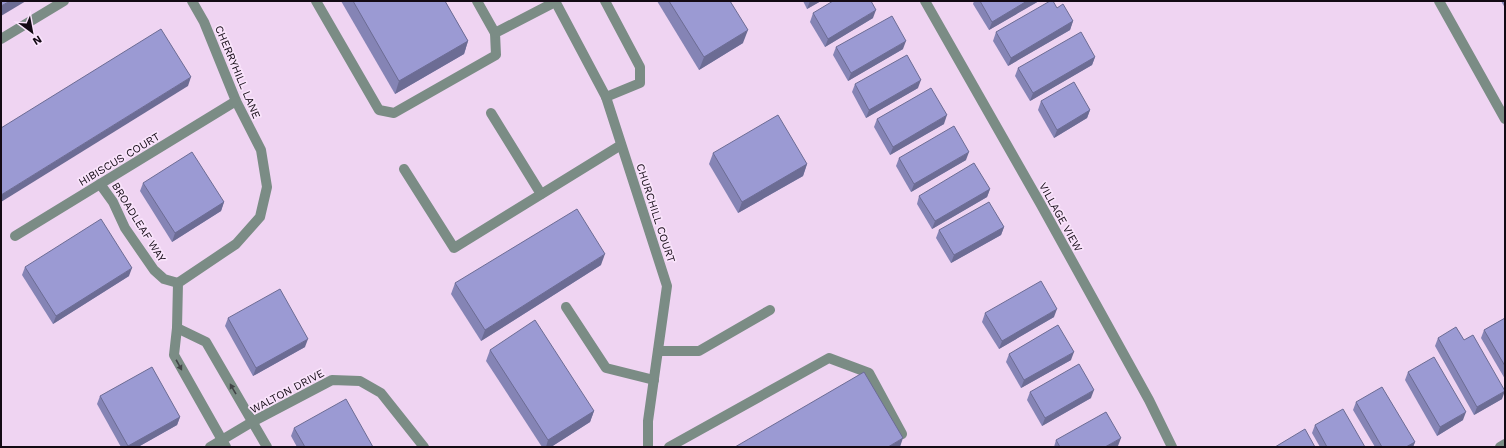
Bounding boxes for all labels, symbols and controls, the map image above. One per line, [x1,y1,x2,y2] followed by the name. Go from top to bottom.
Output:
[12,12,52,52] north arrow
[212,24,263,121] street label: CHERRYHILL LANE
[30,32,44,48] text: N
[76,130,162,189] street label: HIBISCUS COURT
[633,162,678,265] street label: CHURCHILL COURT
[109,180,169,265] street label: BROADLEAF WAY
[1036,180,1085,254] street label: VILLAGE VIEW
[176,359,183,371] one-way arrow
[248,367,326,416] street label: WALTON DRIVE
[229,383,236,395] one-way arrow

